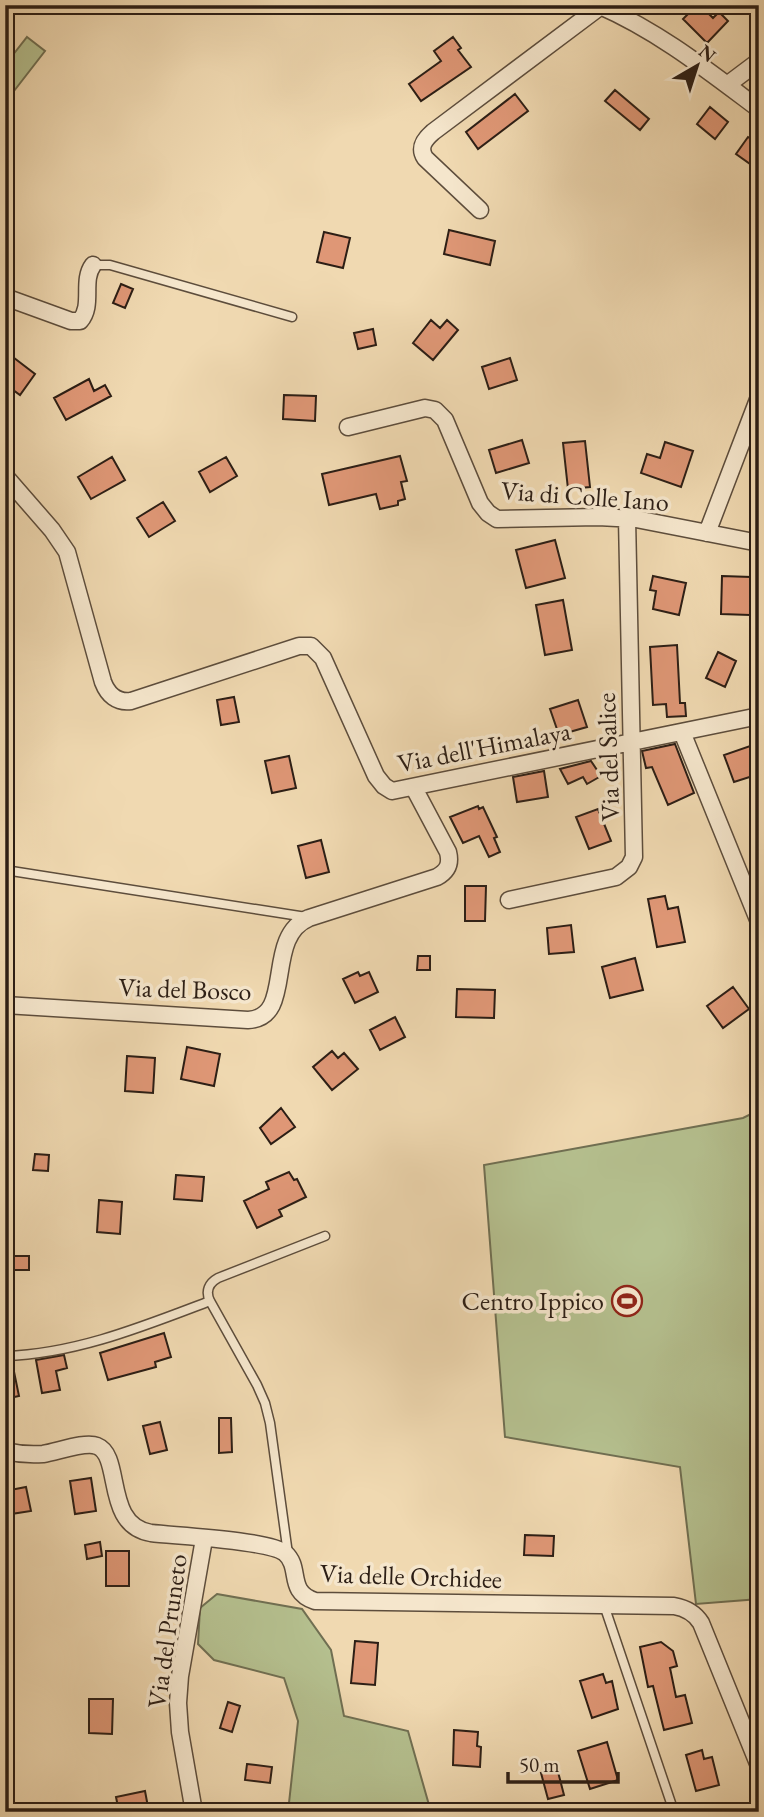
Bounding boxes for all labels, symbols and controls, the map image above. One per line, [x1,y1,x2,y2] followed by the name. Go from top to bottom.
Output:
[662,32,732,102] north arrow
[694,39,722,68] text: N
[500,473,670,519] street label: Via di Colle Iano
[589,692,627,822] street label: Via del Salice
[395,713,574,780] street label: Via dell'Himalaya
[118,970,252,1008] street label: Via del Bosco
[462,1284,604,1318] place label: Centro Ippico
[610,1284,644,1318] sports icon: Centro Ippico
[139,1552,195,1710] street label: Via del Pruneto
[319,1556,503,1596] street label: Via delle Orchidee
[508,1740,619,1784] scale bar
[519,1751,560,1778] text: 50 m

